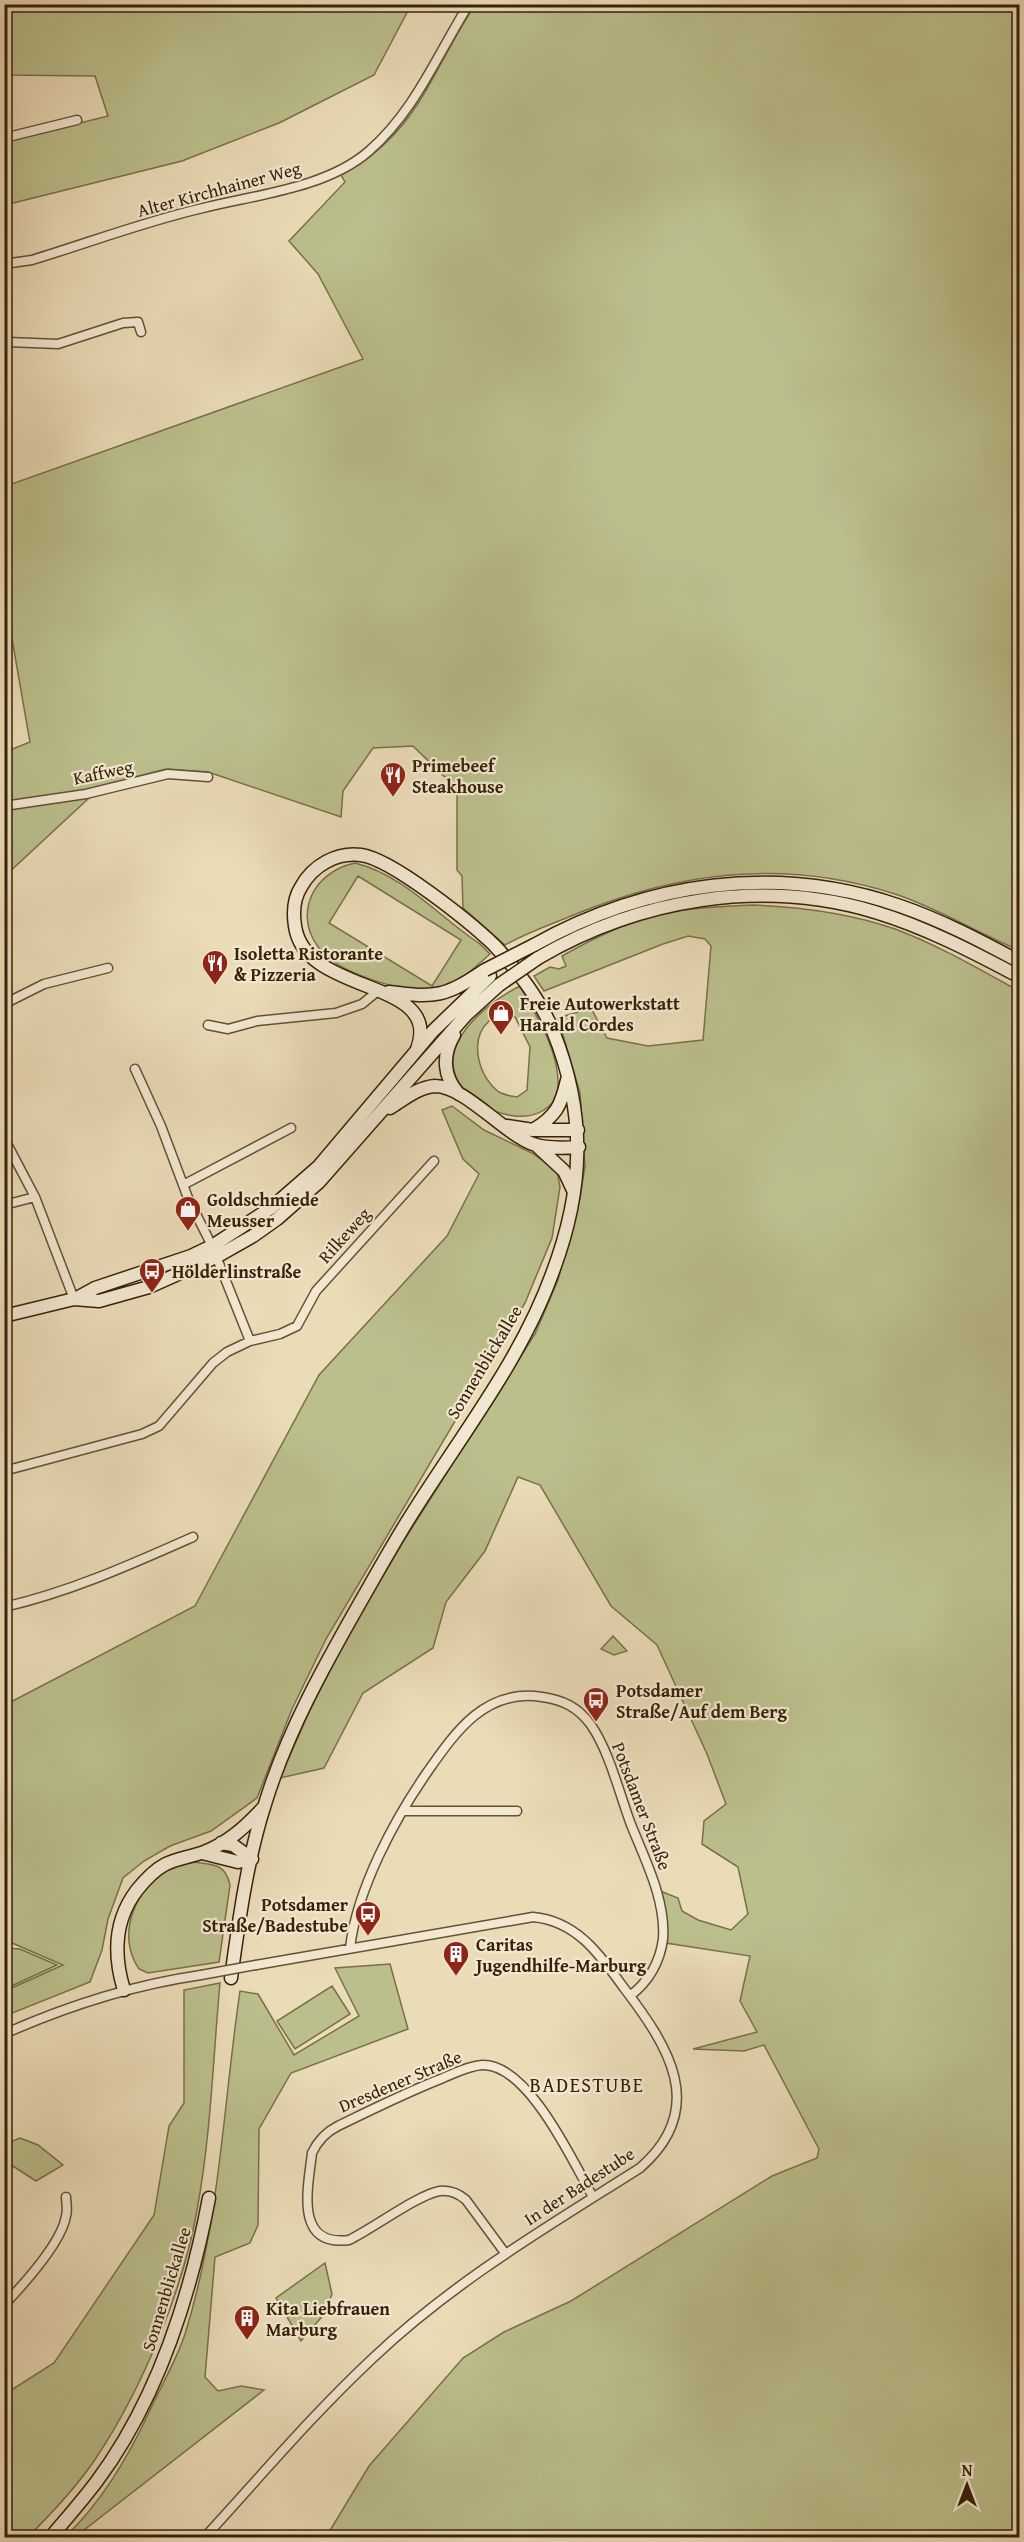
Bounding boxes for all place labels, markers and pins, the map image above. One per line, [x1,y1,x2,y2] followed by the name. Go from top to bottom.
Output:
[412,752,504,800] place label: Primebeef Steakhouse
[378,760,408,798] restaurant icon: Primebeef Steakhouse
[234,940,383,988] place label: Isoletta Ristorante & Pizzeria
[200,948,230,986] restaurant icon: Isoletta Ristorante & Pizzeria
[520,990,680,1038] place label: Freie Autowerkstatt Harald Cordes
[486,998,516,1036] shop icon: Freie Autowerkstatt Harald Cordes
[207,1186,319,1234] place label: Goldschmiede Meusser
[173,1194,203,1232] shop icon: Goldschmiede Meusser
[137,1256,167,1294] bus stop icon: Hölderlinstraße
[172,1258,301,1285] place label: Hölderlinstraße
[616,1677,788,1725] place label: Potsdamer Straße/Auf dem Berg
[581,1685,611,1723] bus stop icon: Potsdamer Straße/Auf dem Berg
[202,1891,349,1939] place label: Potsdamer Straße/Badestube
[353,1899,383,1937] bus stop icon: Potsdamer Straße/Badestube
[473,1931,647,1979] place label: Caritas Jugendhilfe-Marburg
[441,1939,471,1977] building icon: Caritas Jugendhilfe-Marburg
[266,2295,390,2343] place label: Kita Liebfrauen Marburg
[232,2303,262,2341] building icon: Kita Liebfrauen Marburg

